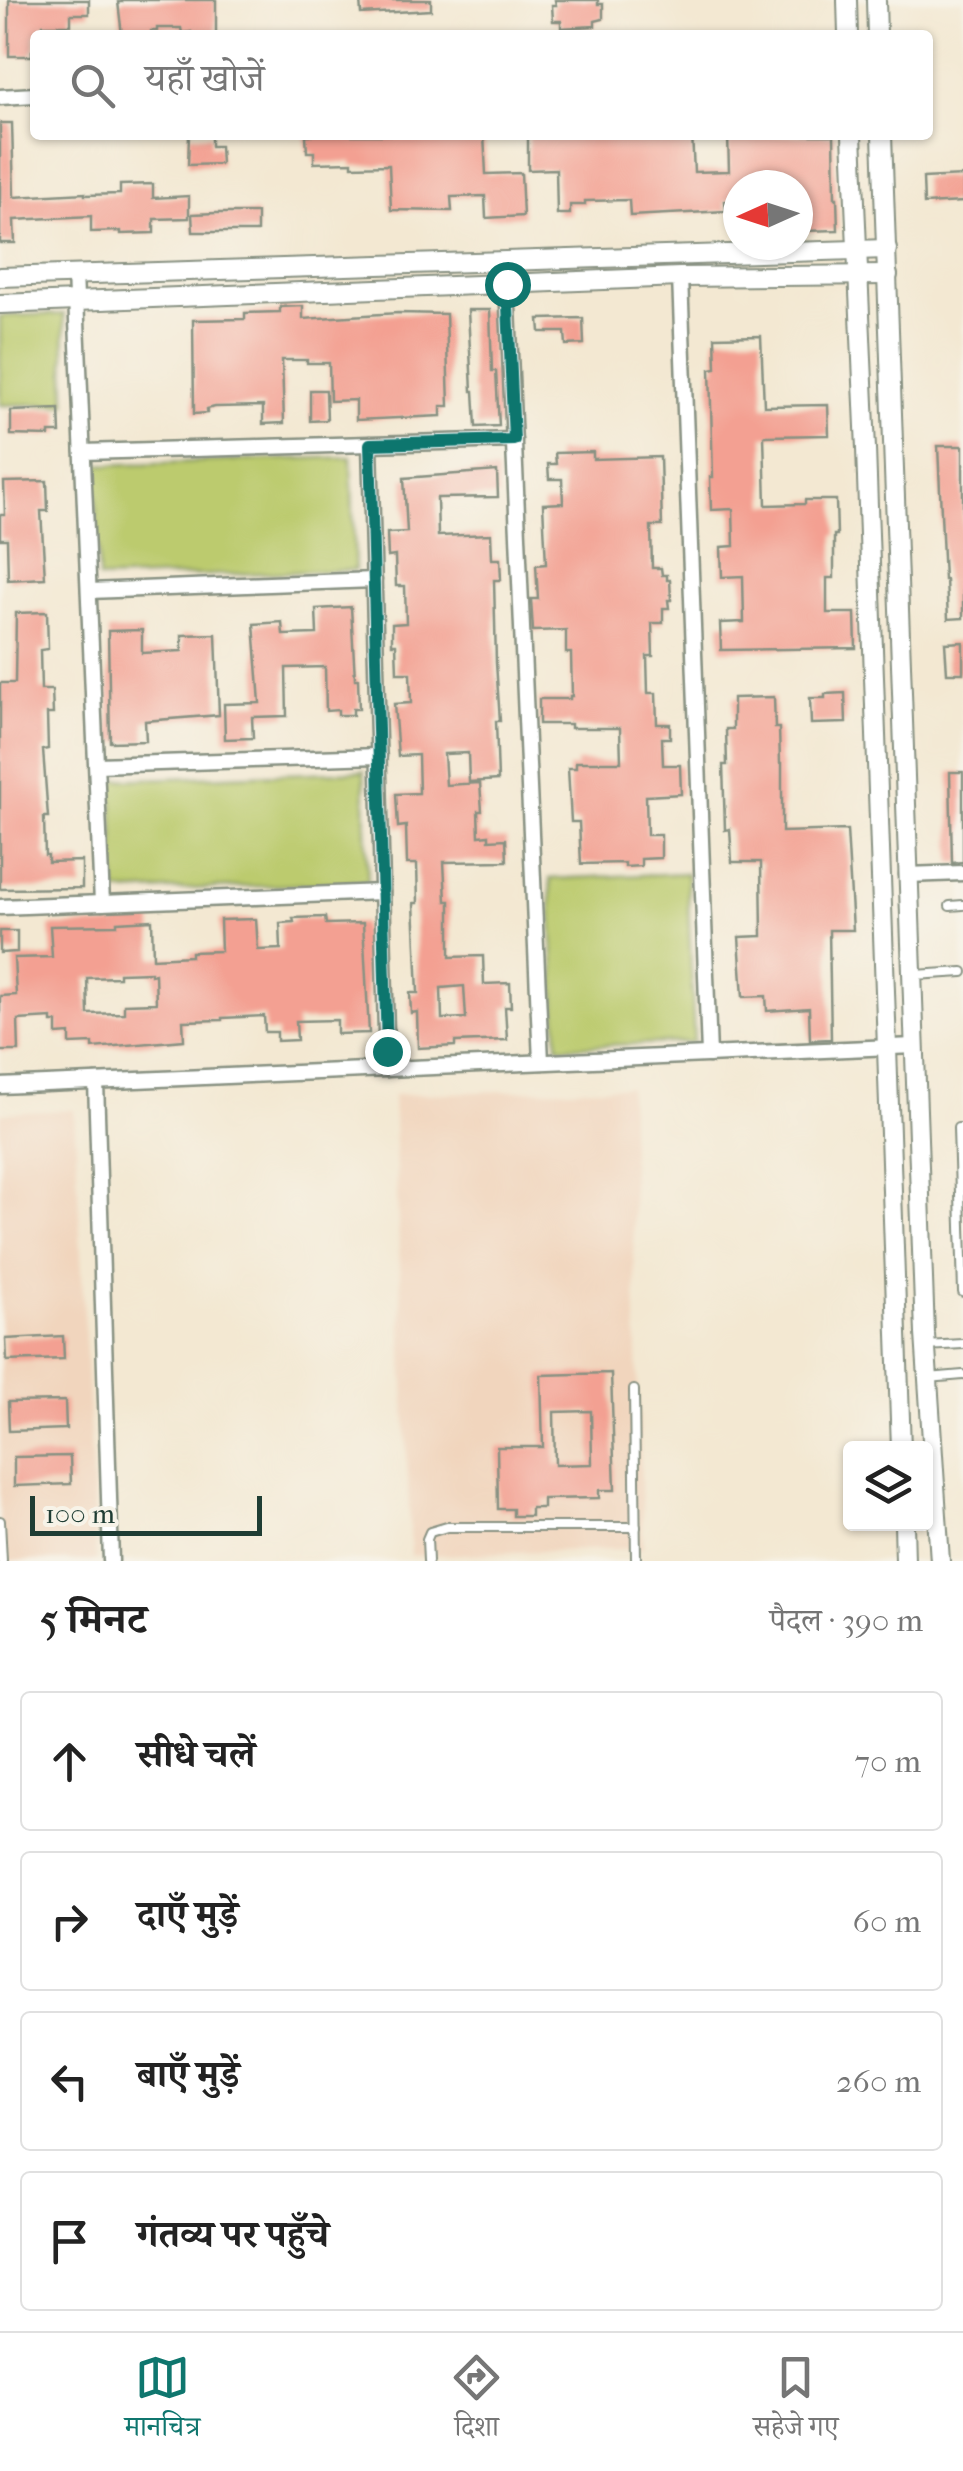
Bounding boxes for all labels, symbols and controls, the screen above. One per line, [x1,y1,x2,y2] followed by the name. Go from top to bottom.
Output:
[30,30,933,140] search box
[145,56,264,101] text: यहाँ खोजें
[65,58,120,113] icon: search
[723,170,813,260] north arrow
[485,262,531,308] route start
[365,1029,411,1075] route end
[843,1441,933,1531] map controls
[843,1441,933,1531] button: layers
[30,1491,262,1536] scale bar
[45,1497,115,1530] text: 100 m
[40,1595,147,1644] text: 5 मिनट
[769,1602,923,1639] text: पैदल · 390 m
[137,1732,255,1777] text: सीधे चलें
[42,1734,97,1789] icon: ahead
[855,1743,921,1780] text: 70 m
[137,1892,238,1937] text: दाएँ मुड़ें
[42,1894,97,1949] icon: right
[853,1903,921,1940] text: 60 m
[137,2052,239,2097] text: बाएँ मुड़ें
[42,2054,97,2109] icon: left
[836,2063,921,2100] text: 260 m
[137,2212,329,2257] text: गंतव्य पर पहुँचे
[42,2214,97,2269] icon: arrive
[124,2350,200,2454] tab: मानचित्र
[449,2350,504,2454] tab: दिशा
[753,2350,839,2454] tab: सहेजे गए

